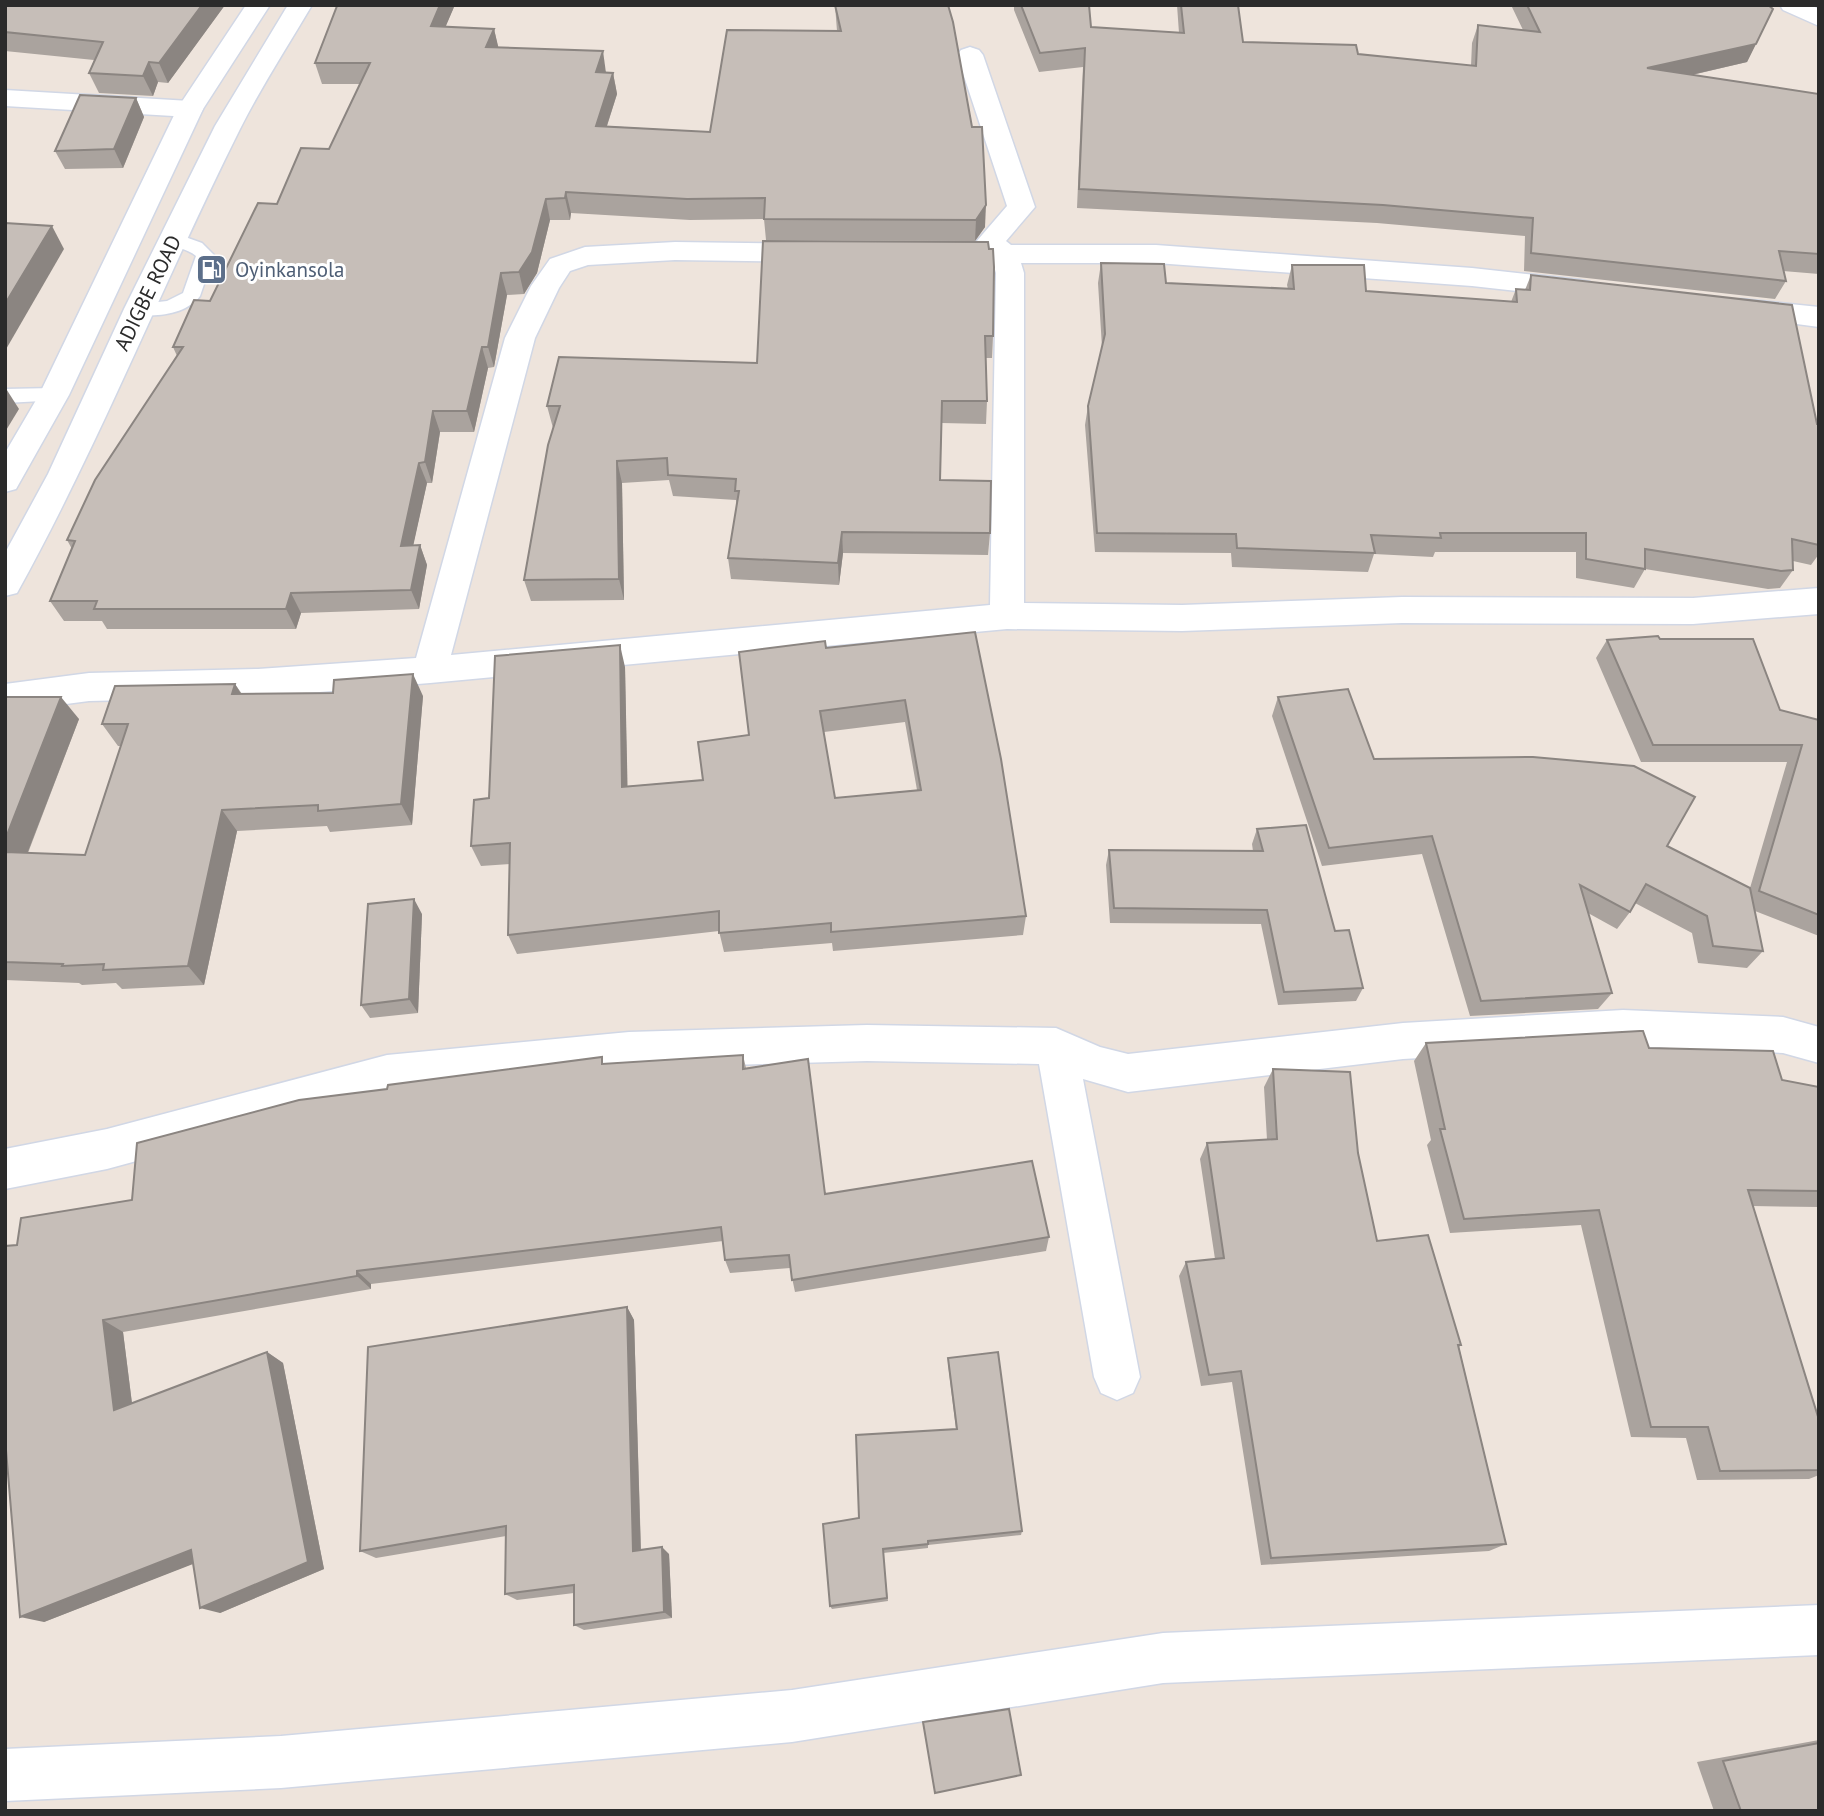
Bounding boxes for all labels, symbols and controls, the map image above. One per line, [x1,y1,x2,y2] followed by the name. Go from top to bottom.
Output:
[108,230,187,355] street label: ADIGBE ROAD
[195,253,229,287] fuel station icon: Oyinkansola
[235,256,345,283] place label: Oyinkansola

